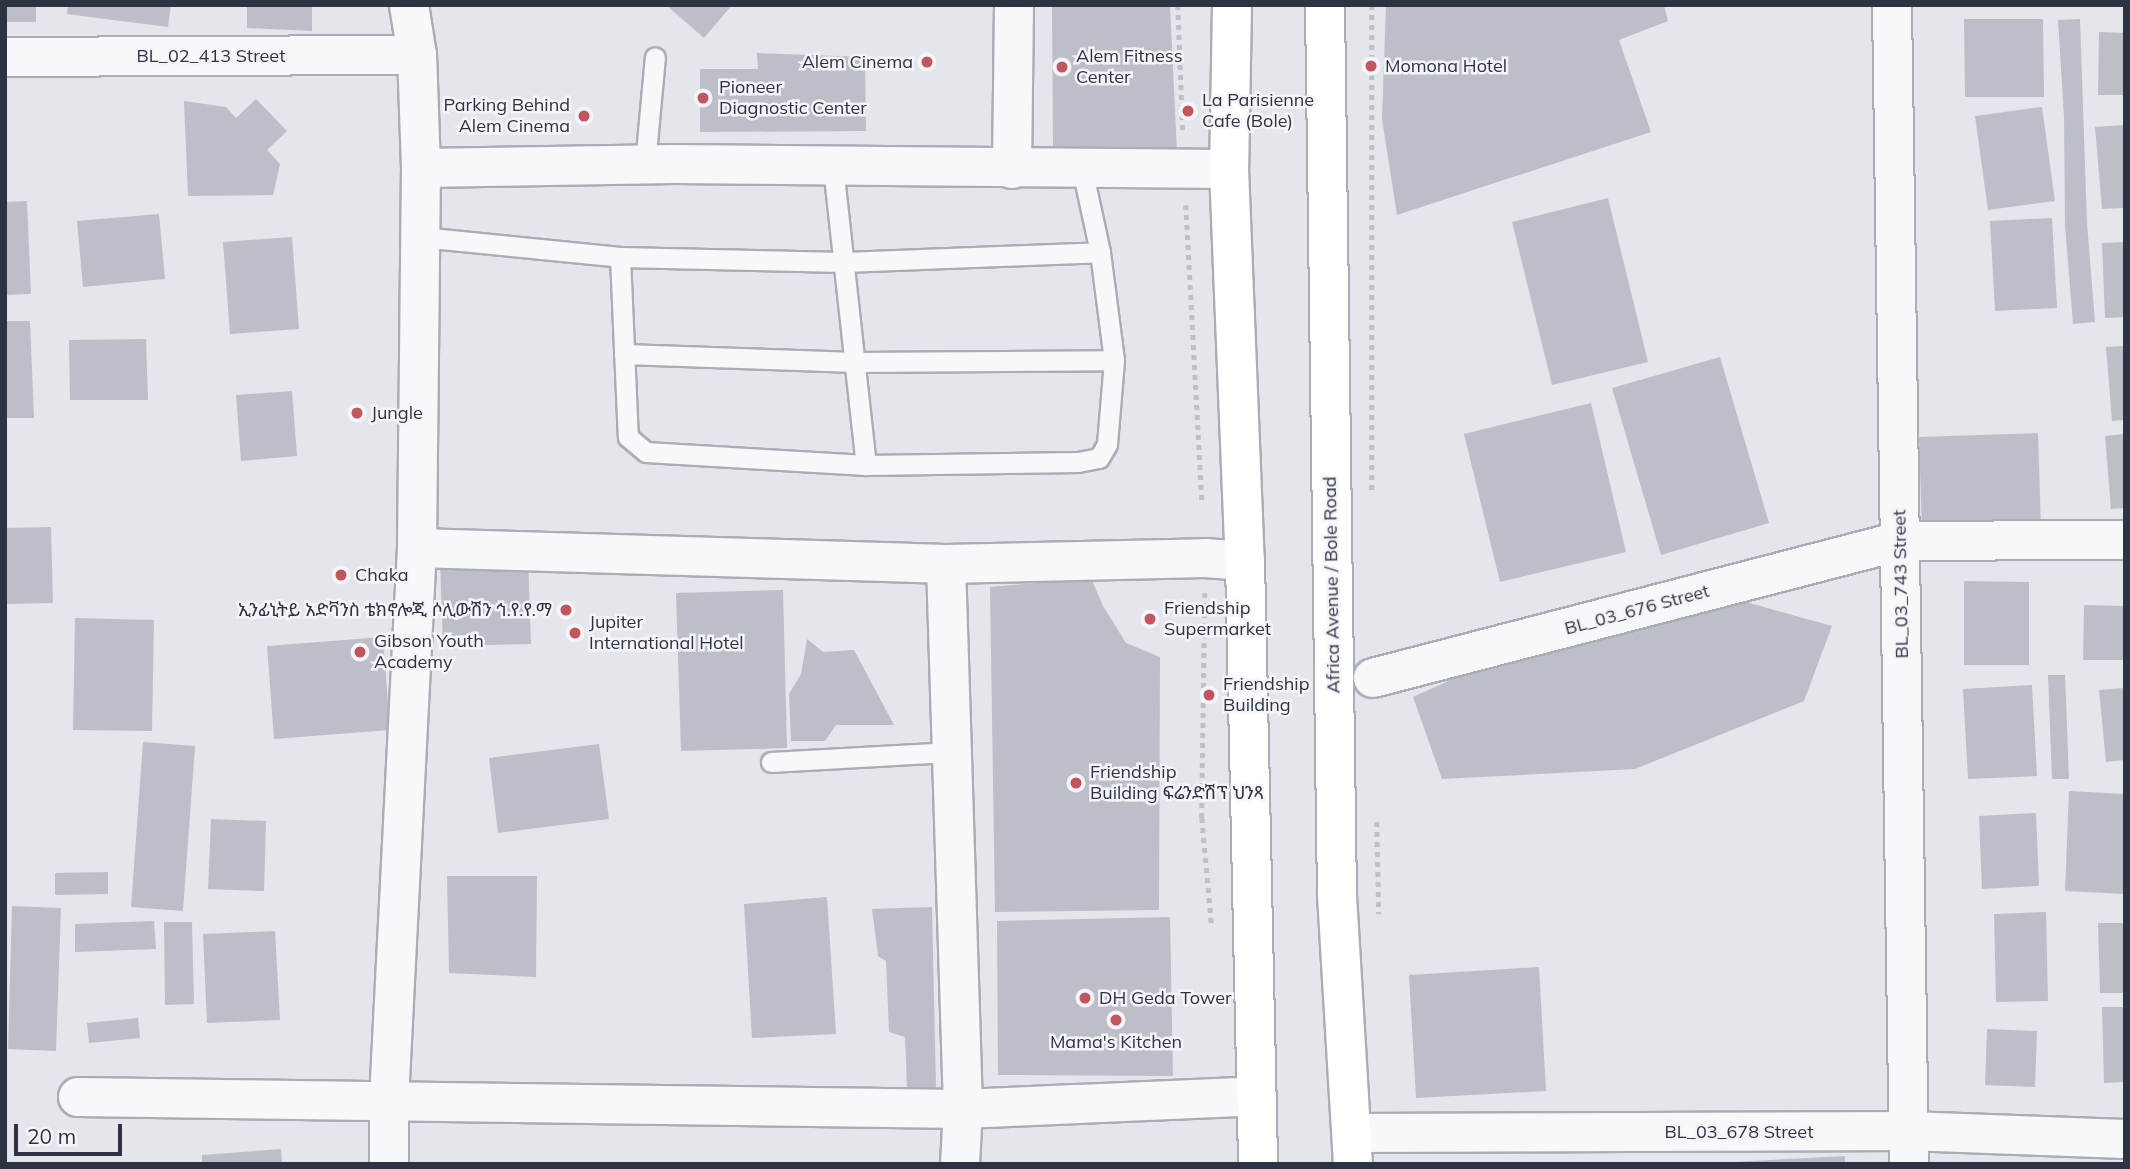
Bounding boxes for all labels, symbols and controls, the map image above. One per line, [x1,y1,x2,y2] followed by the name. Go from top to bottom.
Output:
[137,45,285,67] street label: BL_02_413 Street
[1076,46,1183,88] place label: Alem Fitness Center
[802,51,913,73] place label: Alem Cinema
[919,54,935,70] marker: Alem Cinema
[1385,55,1507,77] place label: Momona Hotel
[1363,58,1379,74] marker: Momona Hotel
[1054,59,1070,75] marker: Alem Fitness Center
[719,77,867,119] place label: Pioneer Diagnostic Center
[693,88,713,108] marker: Pioneer Diagnostic Center
[1202,90,1314,132] place label: La Parisienne Cafe (Bole)
[444,95,570,138] place label: Parking Behind Alem Cinema
[1180,103,1196,119] marker: La Parisienne Cafe (Bole)
[576,108,592,124] marker: Parking Behind Alem Cinema
[371,402,423,424] place label: Jungle
[349,405,365,421] marker: Jungle
[1319,476,1345,694] street label: Africa Avenue / Bole Road
[1889,509,1913,659] street label: BL_03_743 Street
[355,564,409,586] place label: Chaka
[333,567,349,583] marker: Chaka
[1562,580,1712,640] street label: BL_03_676 Street
[1164,598,1271,640] place label: Friendship Supermarket
[238,599,552,621] place label: ኢንፊኒትይ አድቫንስ ቴክኖሎጂ ሶሊውሽን ኅ.የ.የ.ማ
[558,602,574,618] marker: ኢንፊኒትይ አድቫንስ ቴክኖሎጂ ሶሊውሽን ኅ.የ.የ.ማ
[1142,611,1158,627] marker: Friendship Supermarket
[589,612,744,654] place label: Jupiter International Hotel
[567,625,583,641] marker: Jupiter International Hotel
[374,631,484,674] place label: Gibson Youth Academy
[352,644,368,660] marker: Gibson Youth Academy
[1223,674,1309,716] place label: Friendship Building
[1201,687,1217,703] marker: Friendship Building
[1090,762,1263,804] place label: Friendship Building ፍሬንድሽፕ ህንጻ
[1068,775,1084,791] marker: Friendship Building ፍሬንድሽፕ ህንጻ
[1099,987,1232,1009] place label: DH Geda Tower
[1077,990,1093,1006] marker: DH Geda Tower
[1108,1012,1124,1028] marker: Mama's Kitchen
[1050,1031,1182,1053] place label: Mama's Kitchen
[18,1110,126,1154] scale bar
[1665,1121,1813,1143] street label: BL_03_678 Street
[27,1123,76,1149] text: 20 m

